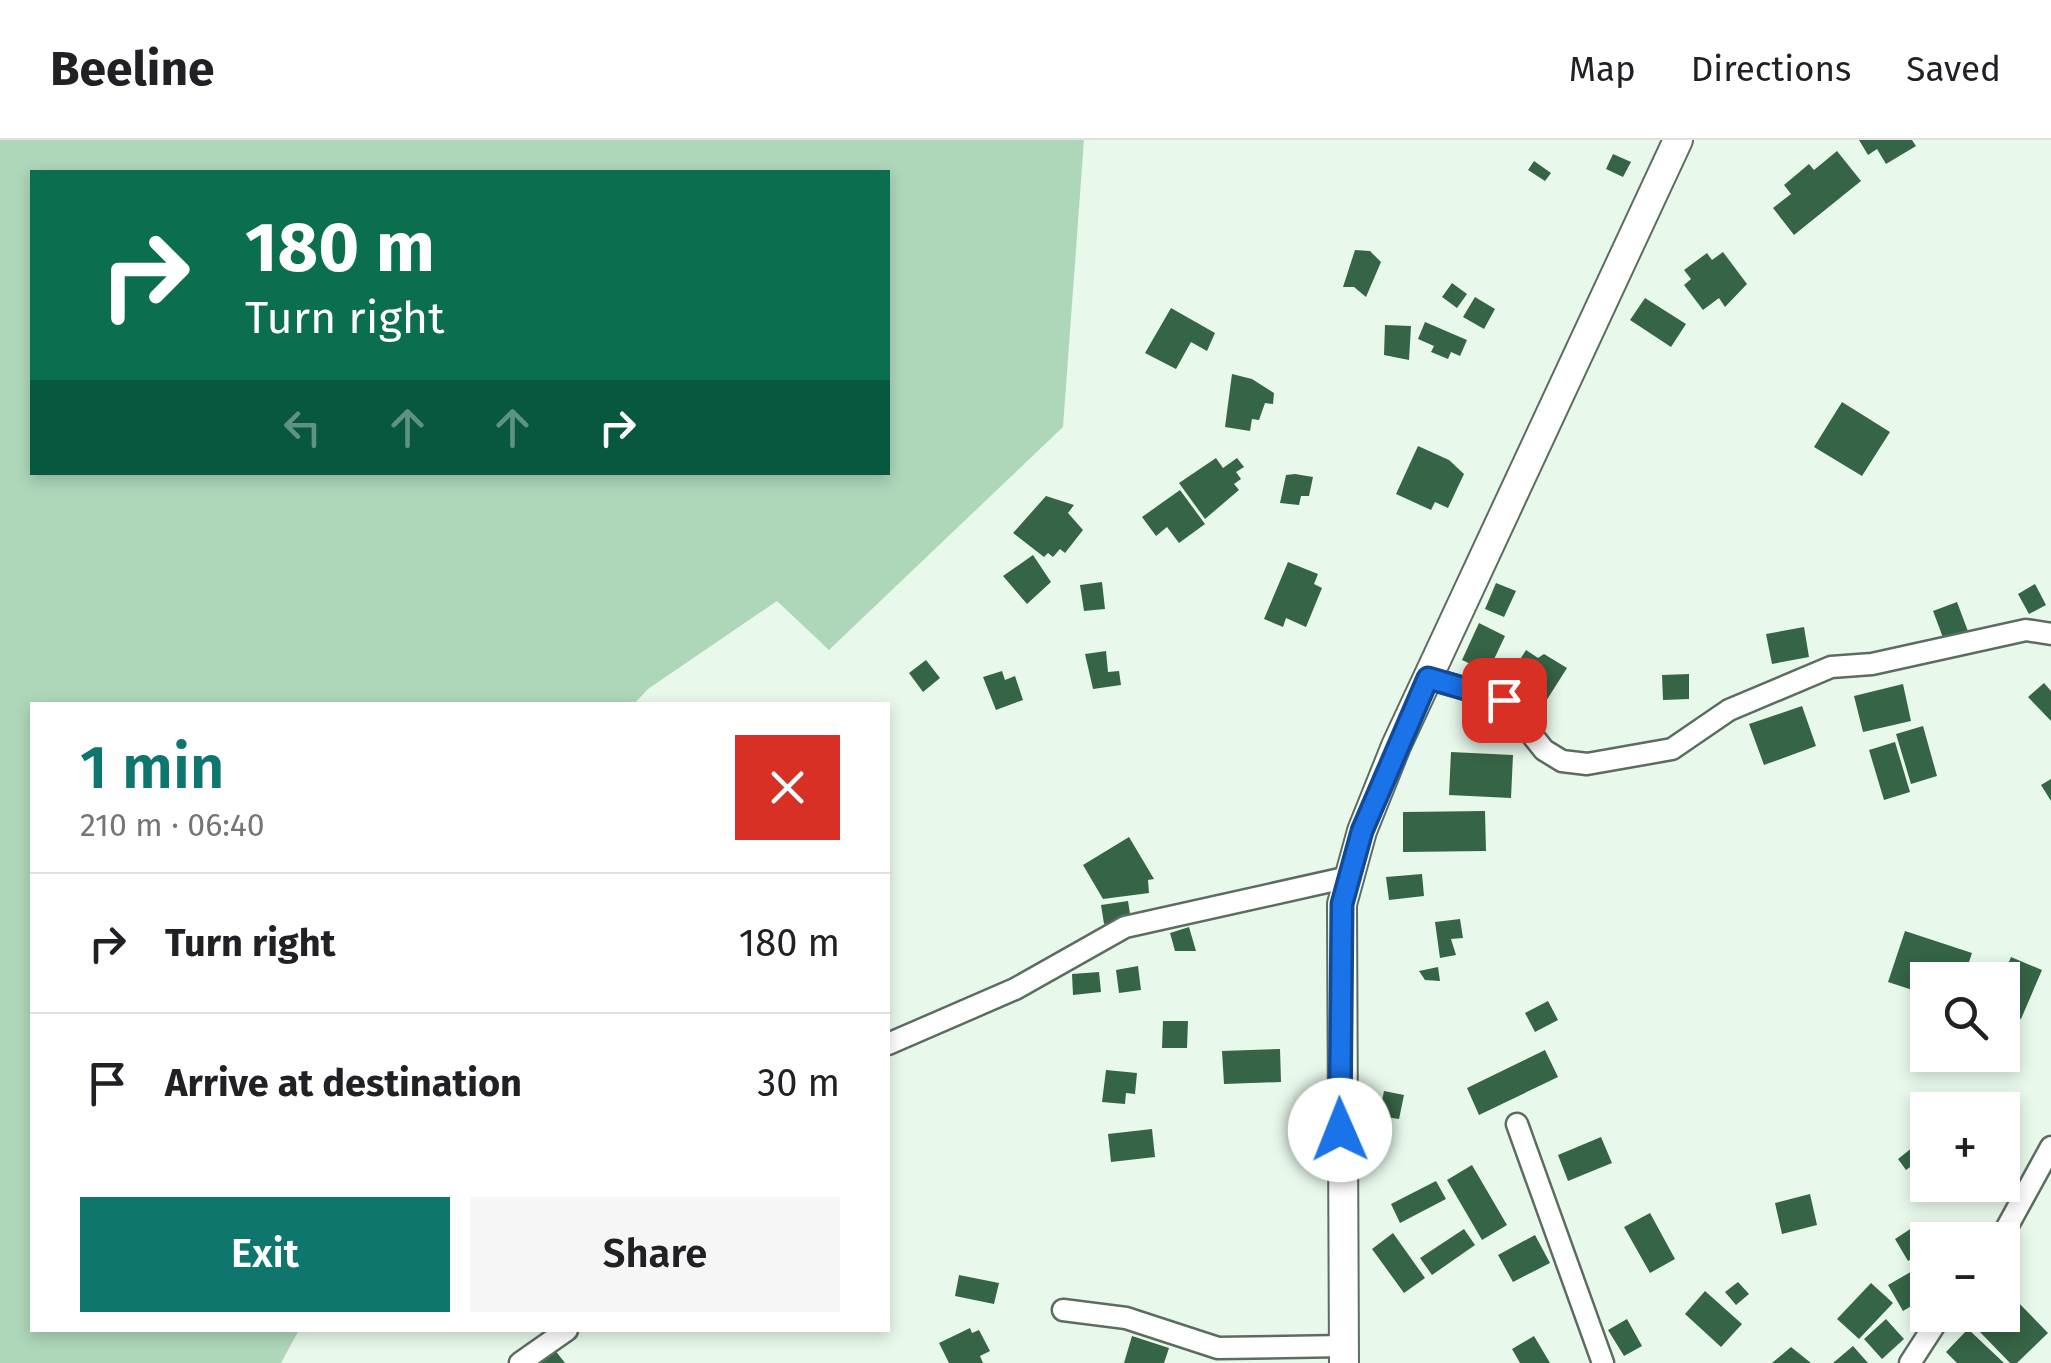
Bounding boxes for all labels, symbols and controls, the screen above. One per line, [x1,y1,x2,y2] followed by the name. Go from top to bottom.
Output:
[50,40,215,98] text: Beeline
[1569,48,1636,90] text: Map
[1691,48,1851,90] text: Directions
[1906,48,2001,90] text: Saved
[245,206,435,290] text: 180 m
[80,210,210,340] icon: right
[245,291,444,345] text: Turn right
[275,400,330,455] icon: left
[380,400,435,455] icon: ahead
[485,400,540,455] icon: ahead
[590,400,645,455] icon: right
[1462,658,1547,743] pin
[1477,673,1532,728] icon: arrive
[80,732,225,804] text: 1 min
[735,735,840,840] button: close
[80,806,265,844] text: 210 m · 06:40
[80,916,135,971] icon: right
[165,920,335,966] text: Turn right
[739,920,840,966] text: 180 m
[1910,962,2020,1332] map controls
[1910,962,2020,1072] button: search
[80,1056,135,1111] icon: arrive
[165,1060,522,1106] text: Arrive at destination
[757,1060,840,1106] text: 30 m
[1288,1078,1392,1182] position arrow
[1910,1092,2020,1202] button: +
[80,1197,450,1312] button: Exit
[470,1197,840,1312] button: Share
[1910,1222,2020,1332] button: −

